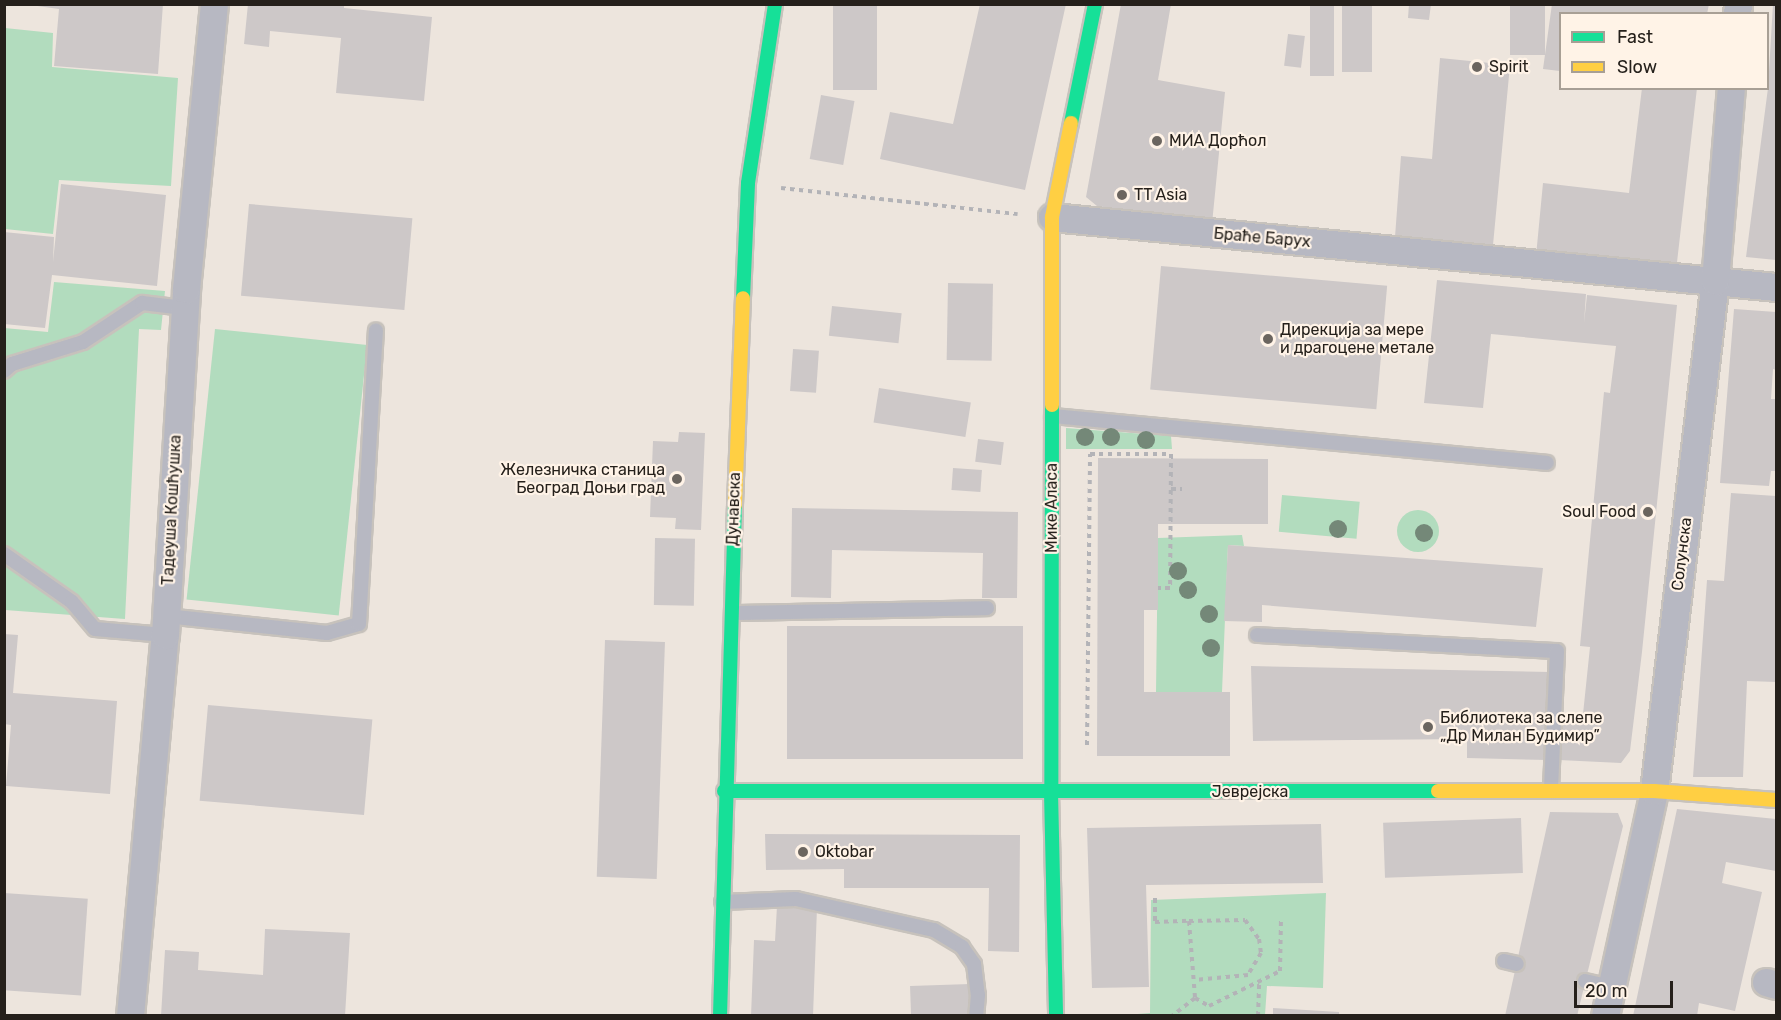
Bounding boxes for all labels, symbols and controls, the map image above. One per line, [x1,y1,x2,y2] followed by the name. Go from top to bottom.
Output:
[1559,12,1769,90] legend
[1617,26,1653,48] text: Fast
[1617,56,1657,78] text: Slow
[1489,57,1529,77] place label: Spirit
[1470,60,1484,74] marker: Spirit
[1169,131,1266,151] place label: МИА Дорћол
[1150,134,1164,148] marker: МИА Дорћол
[1134,185,1188,205] place label: TT Asia
[1115,188,1129,202] marker: TT Asia
[1213,224,1311,252] street label: Браће Барух
[1280,320,1434,358] place label: Дирекција за мере и драгоцене метале
[1261,332,1275,346] marker: Дирекција за мере и драгоцене метале
[158,434,186,586] street label: Тадеуша Кошћушка
[500,460,665,498] place label: Железничка станица Београд Доњи град
[1042,463,1062,553] street label: Мике Аласа
[670,472,684,486] marker: Железничка станица Београд Доњи град
[723,472,745,546] street label: Дунавска
[1562,502,1636,522] place label: Soul Food
[1641,505,1655,519] marker: Soul Food
[1668,516,1696,592] street label: Солунска
[1440,708,1602,746] place label: Библиотека за слепе „Др Милан Будимир”
[1421,720,1435,734] marker: Библиотека за слепе „Др Милан Будимир”
[1212,782,1288,802] street label: Јеврејска
[815,842,874,862] place label: Oktobar
[796,845,810,859] marker: Oktobar
[1577,969,1676,1007] scale bar
[1585,980,1627,1002] text: 20 m

